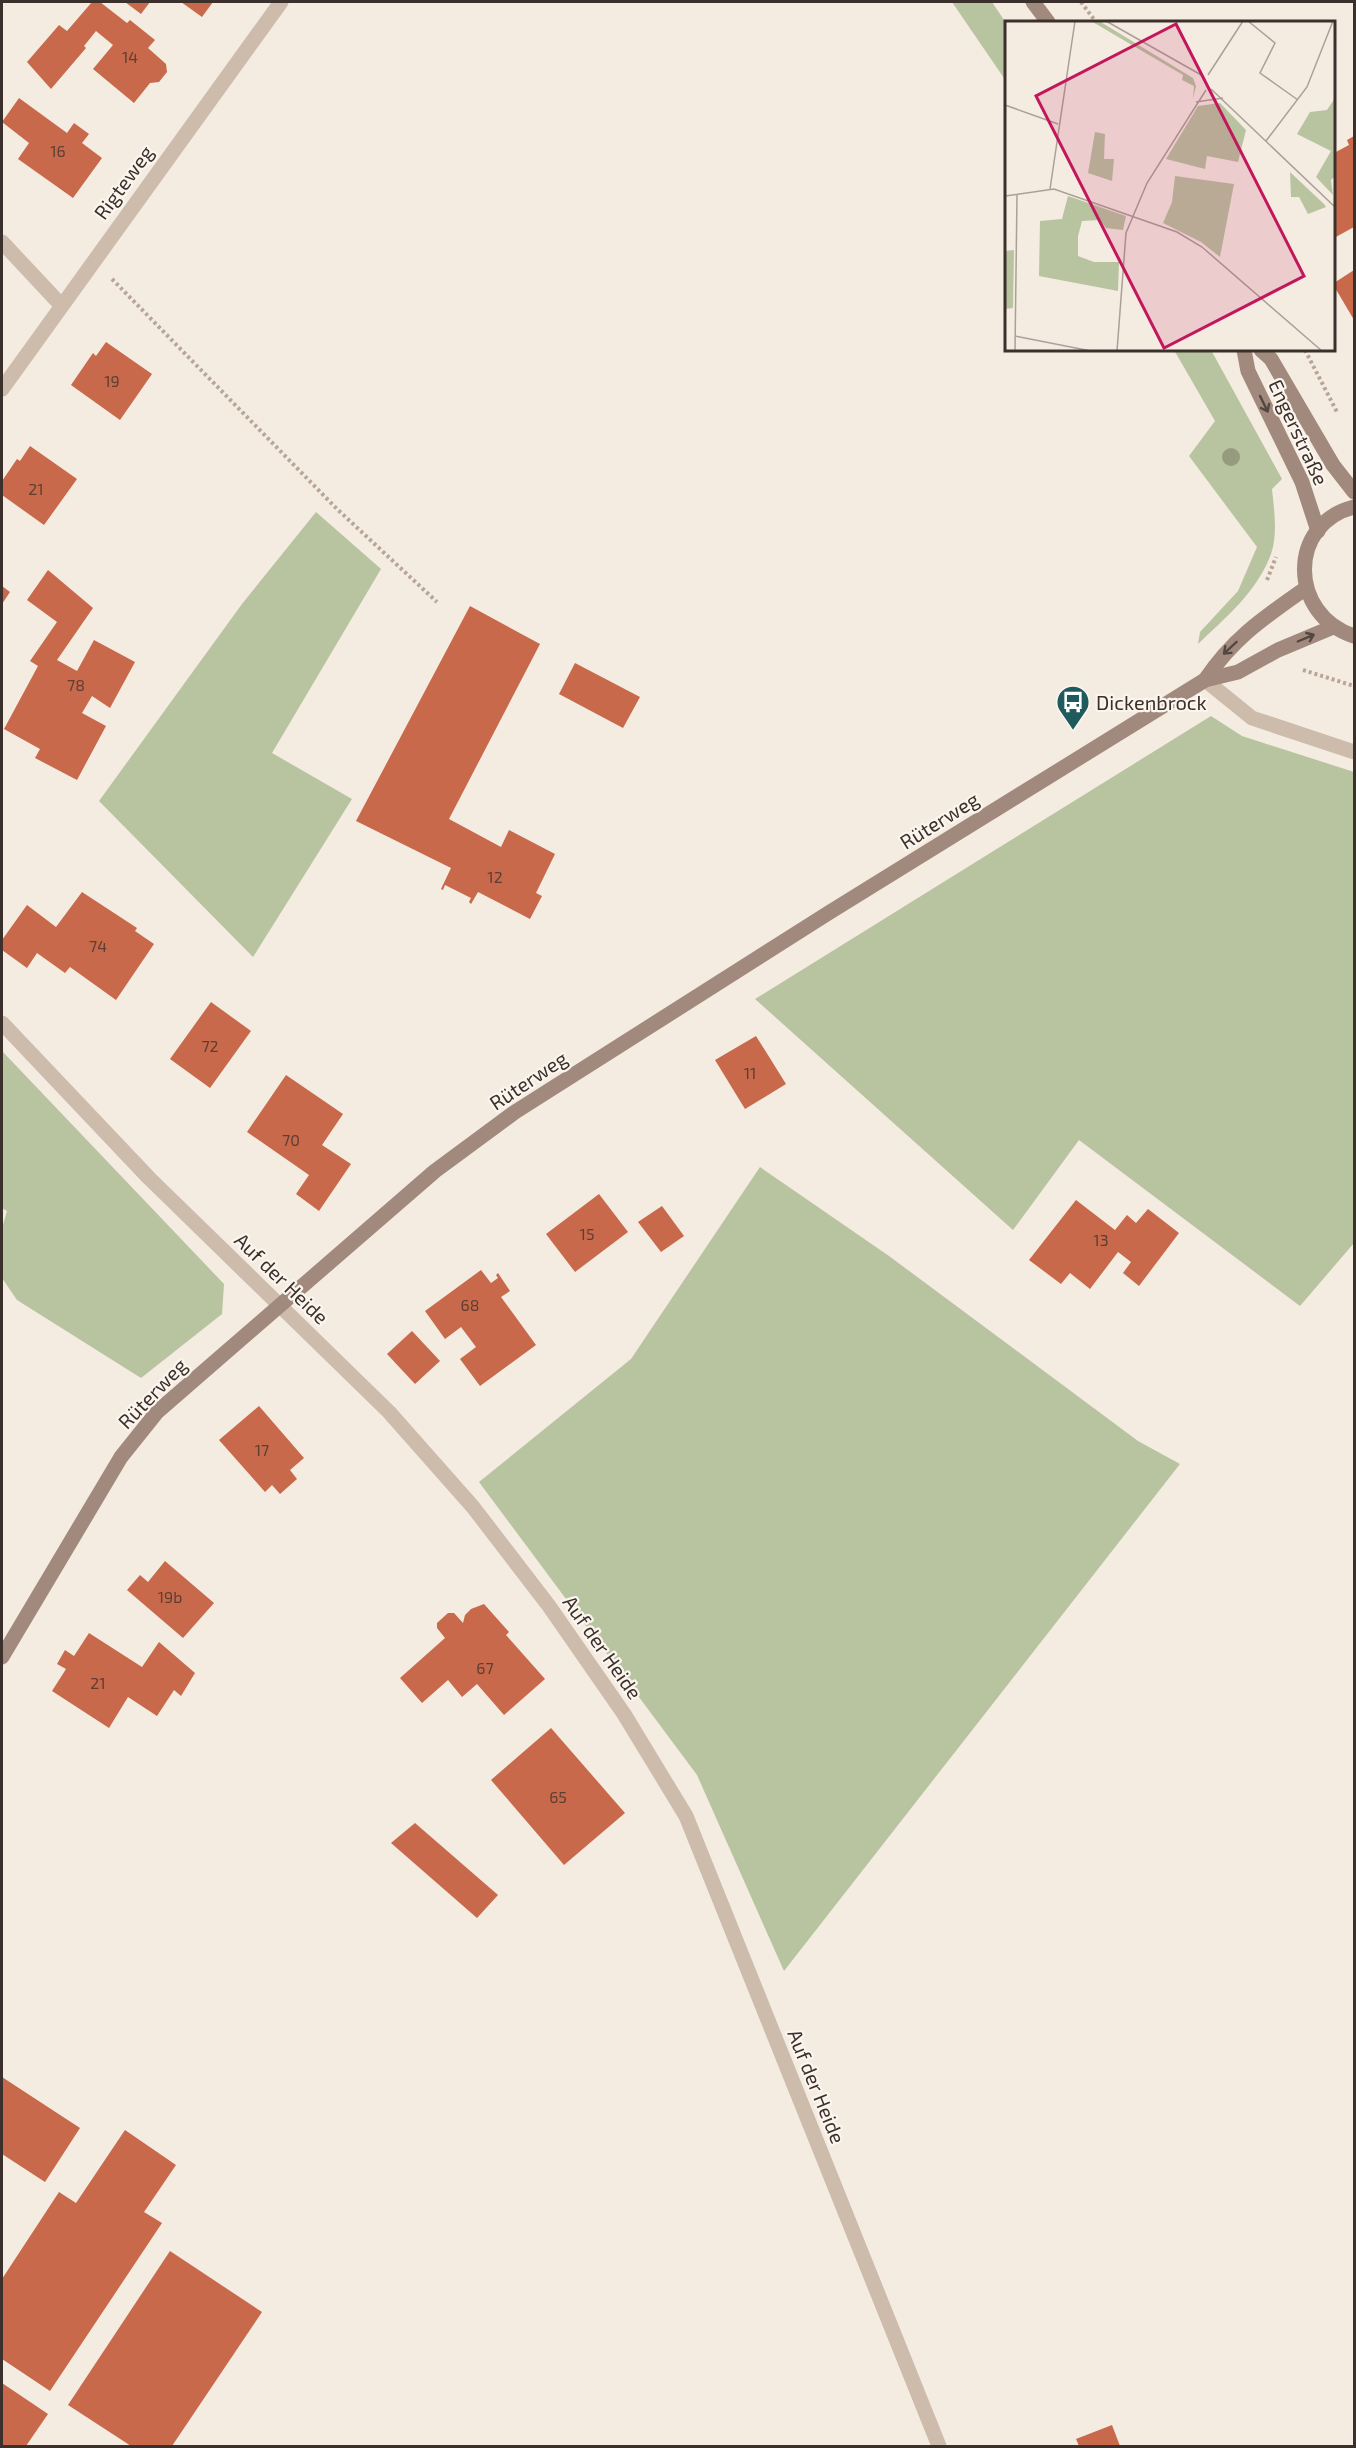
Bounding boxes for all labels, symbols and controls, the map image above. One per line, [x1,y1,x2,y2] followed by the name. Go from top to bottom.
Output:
[1005,21,1335,351] inset map
[122,47,138,66] house number: 14
[88,140,158,224] street label: Rigteweg
[50,141,66,160] house number: 16
[104,371,120,390] house number: 19
[1264,375,1334,489] street label: Engerstraße
[1259,394,1270,412] one-way arrow
[28,479,44,498] house number: 21
[1296,632,1314,643] one-way arrow
[1222,641,1237,655] one-way arrow
[67,675,85,694] house number: 78
[1055,684,1091,731] bus stop icon: Dickenbrock
[1096,690,1207,714] place label: Dickenbrock
[895,786,983,854] street label: Rüterweg
[487,867,503,886] house number: 12
[89,936,107,955] house number: 74
[201,1036,219,1055] house number: 72
[485,1045,571,1115] street label: Rüterweg
[744,1063,756,1082] house number: 11
[282,1130,300,1149] house number: 70
[580,1224,594,1243] house number: 15
[230,1227,334,1329] street label: Auf der Heide
[1093,1230,1109,1249] house number: 13
[461,1295,479,1314] house number: 68
[113,1353,191,1433] street label: Rüterweg
[255,1440,269,1459] house number: 17
[158,1587,182,1606] house number: 19b
[558,1591,648,1703] street label: Auf der Heide
[476,1658,494,1677] house number: 67
[90,1673,106,1692] house number: 21
[549,1787,567,1806] house number: 65
[783,2025,851,2147] street label: Auf der Heide

